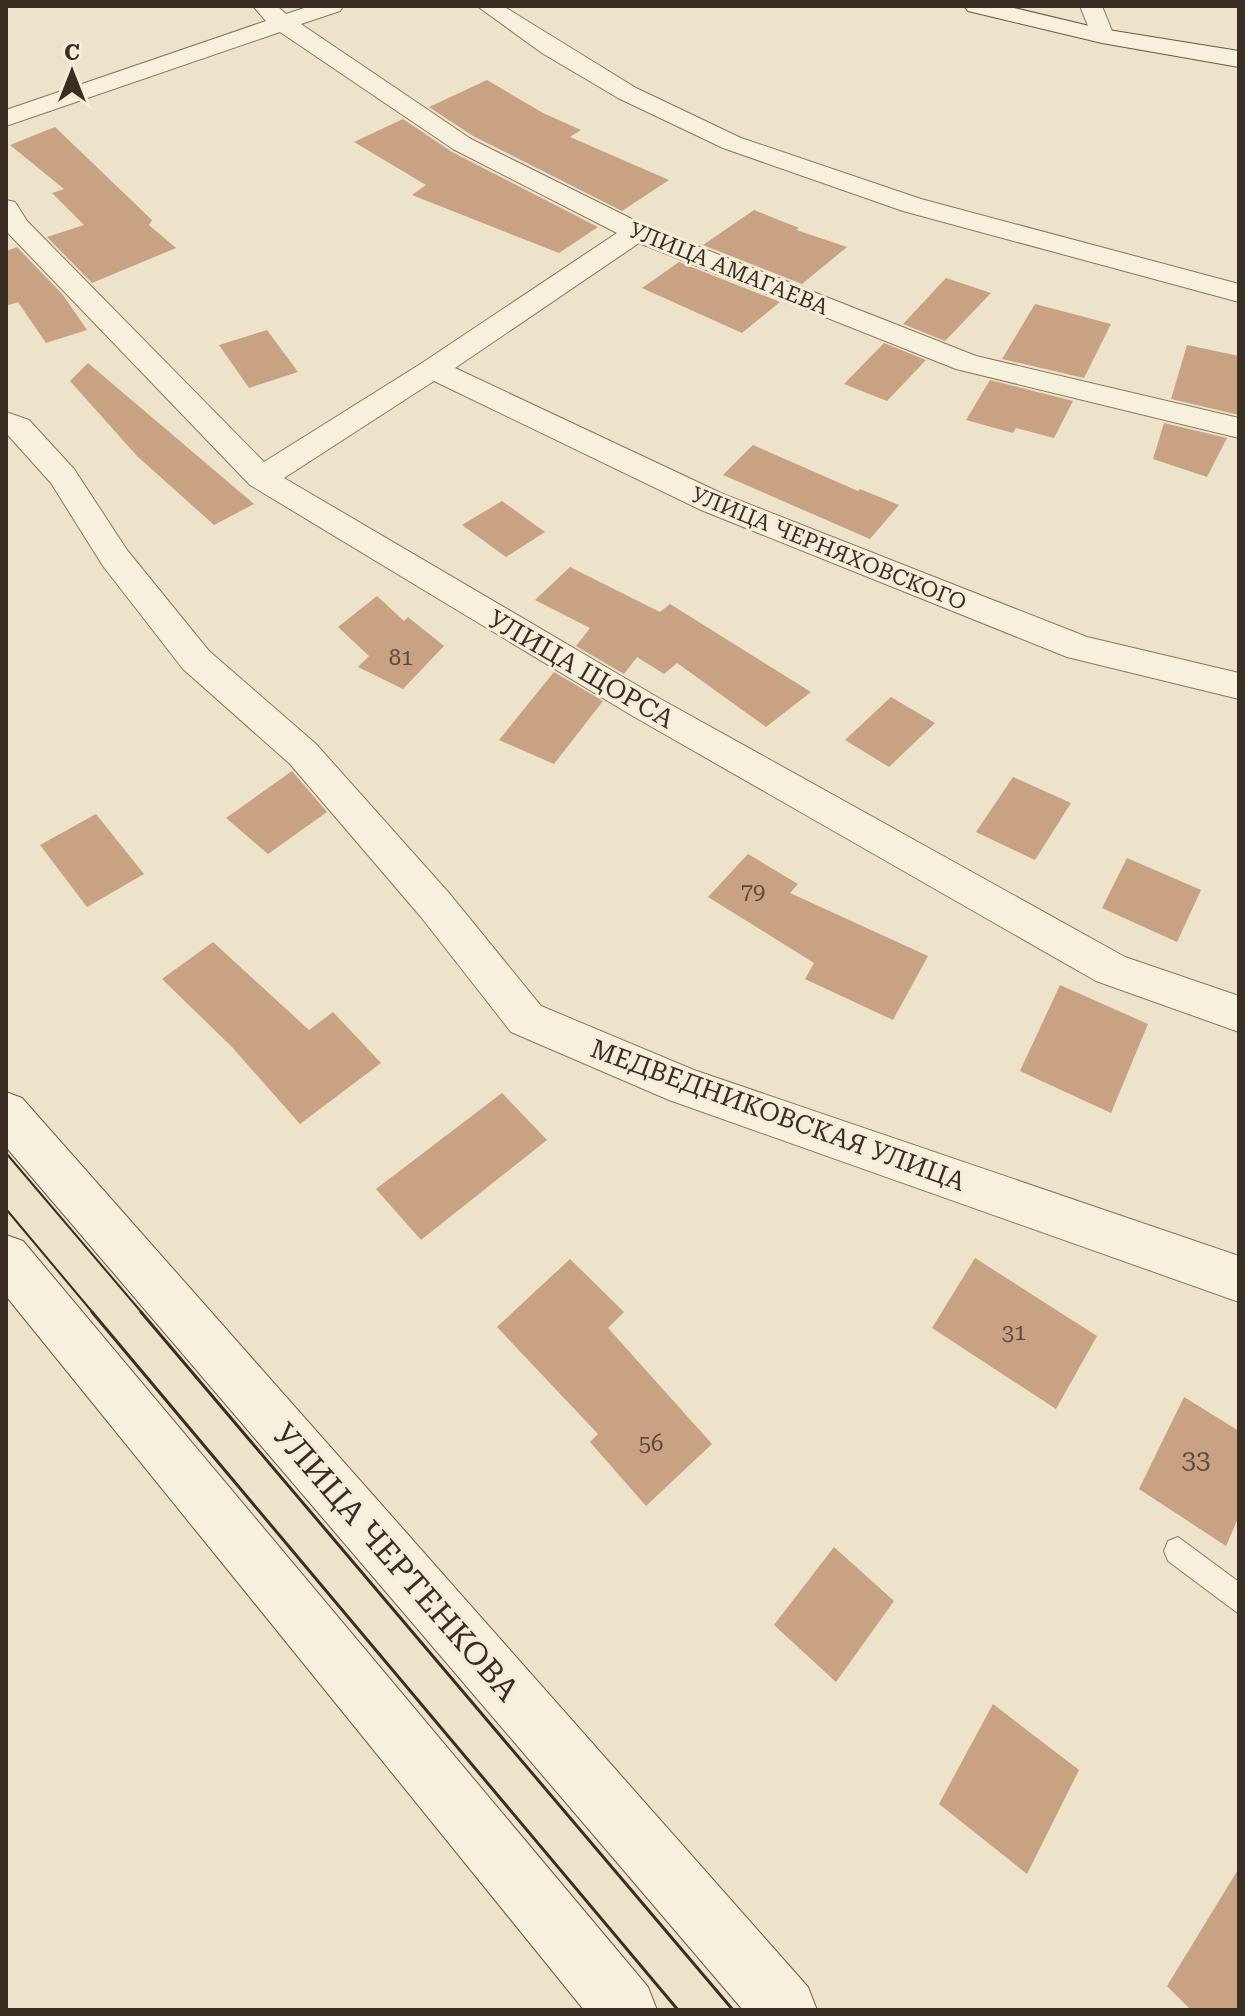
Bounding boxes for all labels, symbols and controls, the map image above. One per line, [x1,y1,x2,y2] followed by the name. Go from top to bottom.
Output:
[32,32,112,112] north arrow
[64,40,80,65] text: С
[626,217,833,320] street label: УЛИЦА АМАГАЕВА
[688,482,970,615] street label: УЛИЦА ЧЕРНЯХОВСКОГО
[483,604,679,734] street label: УЛИЦА ЩОРСА
[389,645,413,670] house number: 81
[741,879,765,904] house number: 79
[587,1033,969,1197] street label: МЕДВЕДНИКОВСКАЯ УЛИЦА
[1002,1320,1026,1345] house number: 31
[265,1415,527,1709] street label: УЛИЦА ЧЕРТЕНКОВА
[639,1431,663,1456] house number: 56
[1181,1445,1211,1475] house number: 33

